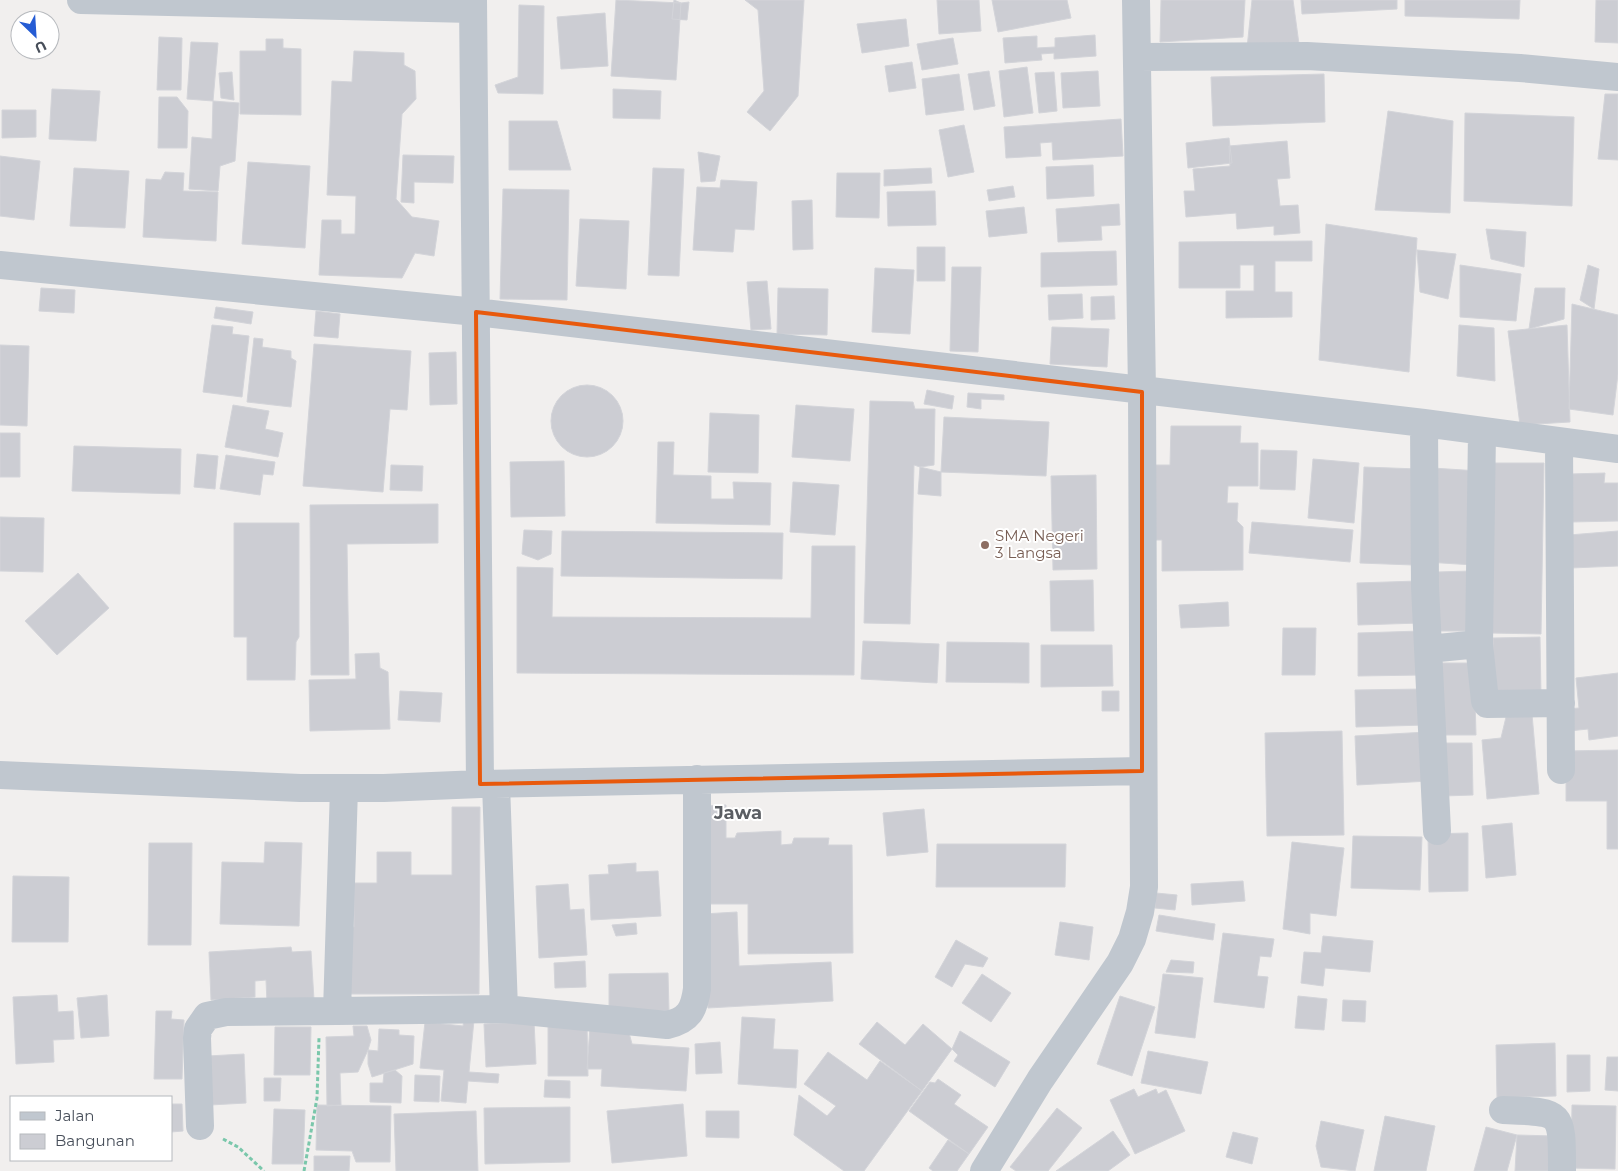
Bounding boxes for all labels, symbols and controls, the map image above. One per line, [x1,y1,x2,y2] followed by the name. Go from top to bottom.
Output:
[10,10,60,60] north arrow
[32,36,49,57] text: U
[995,526,1084,562] place label: SMA Negeri 3 Langsa
[979,539,991,551] marker: SMA Negeri 3 Langsa
[713,802,762,824] district label: Jawa
[10,1096,172,1161] legend
[54,1106,94,1125] text: Jalan
[55,1131,135,1150] text: Bangunan

